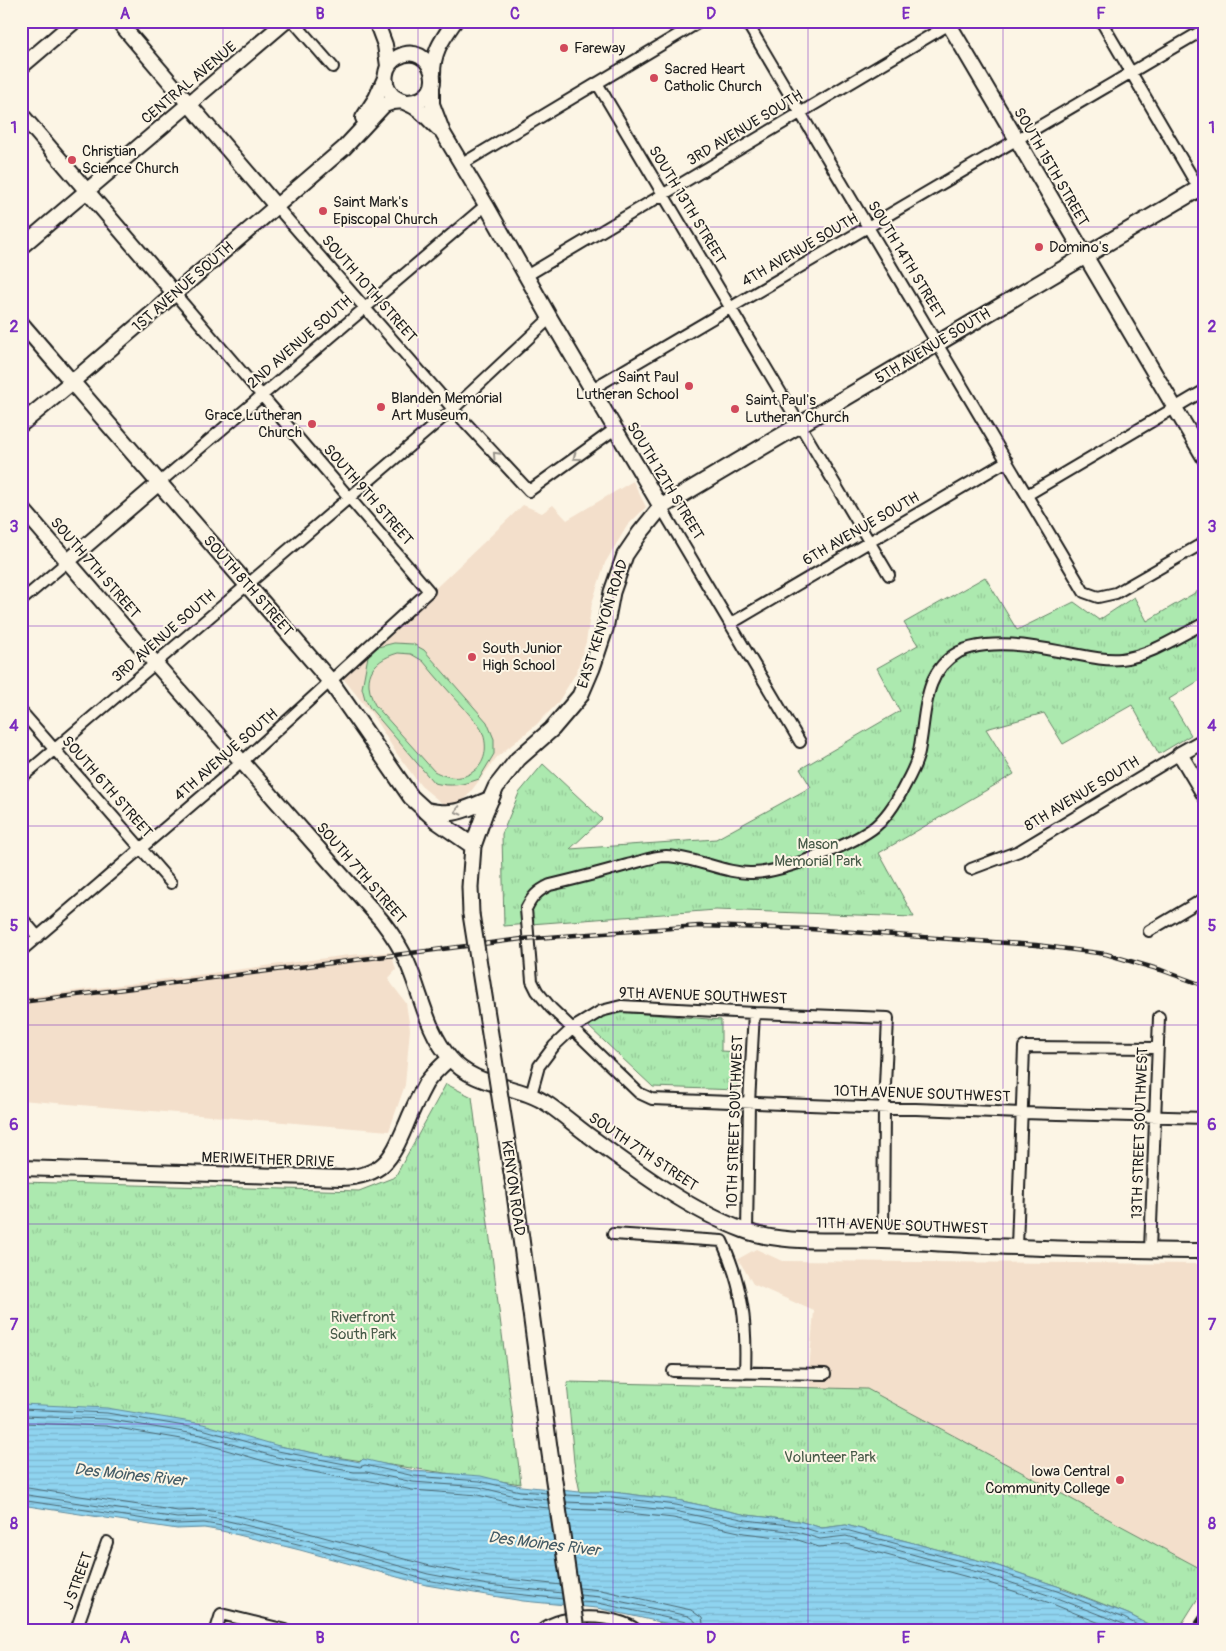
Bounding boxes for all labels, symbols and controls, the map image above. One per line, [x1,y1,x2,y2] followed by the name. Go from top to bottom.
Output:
[120,4,131,24] text: A
[315,4,325,24] text: B
[510,4,520,24] text: C
[706,4,716,24] text: D
[902,4,911,24] text: E
[1096,4,1106,24] text: F
[137,37,241,128] street label: CENTRAL AVENUE
[574,39,626,58] place label: Fareway
[558,42,570,54] marker: Fareway
[664,60,762,96] place label: Sacred Heart Catholic Church
[648,72,660,84] marker: Sacred Heart Catholic Church
[684,86,806,170] street label: 3RD AVENUE SOUTH
[1009,104,1093,230] street label: SOUTH 15TH STREET
[11,118,17,138] text: 1
[1209,118,1215,138] text: 1
[82,142,179,178] place label: Christian Science Church
[644,143,730,267] street label: SOUTH 13TH STREET
[66,154,78,166] marker: Christian Science Church
[333,193,438,229] place label: Saint Mark's Episcopal Church
[863,197,949,323] street label: SOUTH 14TH STREET
[317,205,329,217] marker: Saint Mark's Episcopal Church
[738,209,862,291] street label: 4TH AVENUE SOUTH
[317,231,421,347] street label: SOUTH 10TH STREET
[128,238,238,336] street label: 1ST AVENUE SOUTH
[1049,238,1109,257] place label: Domino's
[1033,241,1045,253] marker: Domino's
[244,291,356,393] street label: 2ND AVENUE SOUTH
[872,304,994,388] street label: 5TH AVENUE SOUTH
[10,317,19,337] text: 2
[1208,317,1217,337] text: 2
[576,368,679,404] place label: Saint Paul Lutheran School
[683,380,695,392] marker: Saint Paul Lutheran School
[391,389,502,425] place label: Blanden Memorial Art Museum
[745,391,849,427] place label: Saint Paul's Lutheran Church
[375,401,387,413] marker: Blanden Memorial Art Museum
[729,403,741,415] marker: Saint Paul's Lutheran Church
[205,406,302,442] place label: Grace Lutheran Church
[306,418,318,430] marker: Grace Lutheran Church
[622,419,708,543] street label: SOUTH 12TH STREET
[319,441,417,549] street label: SOUTH 9TH STREET
[493,452,502,461] one-way arrow
[573,452,582,460] one-way arrow
[799,488,923,570] street label: 6TH AVENUE SOUTH
[46,513,144,623] street label: SOUTH 7TH STREET
[10,517,19,537] text: 3
[1208,517,1217,537] text: 3
[199,532,297,640] street label: SOUTH 8TH STREET
[573,557,633,691] street label: EAST KENYON ROAD
[108,586,220,686] street label: 3RD AVENUE SOUTH
[482,639,563,675] place label: South Junior High School
[466,651,478,663] marker: South Junior High School
[170,705,282,805] street label: 4TH AVENUE SOUTH
[9,716,19,736] text: 4
[1207,716,1217,736] text: 4
[58,732,156,842] street label: SOUTH 6TH STREET
[1021,752,1143,836] street label: 8TH AVENUE SOUTH
[454,805,463,816] one-way arrow
[312,818,410,928] street label: SOUTH 7TH STREET
[774,835,862,871] park label: Mason Memorial Park
[10,916,19,936] text: 5
[1208,916,1217,936] text: 5
[618,984,788,1008] street label: 9TH AVENUE SOUTHWEST
[722,1035,748,1209] street label: 10TH STREET SOUTHWEST
[1128,1047,1152,1219] street label: 13TH STREET SOUTHWEST
[833,1081,1011,1107] street label: 10TH AVENUE SOUTHWEST
[585,1108,701,1196] street label: SOUTH 7TH STREET
[9,1115,19,1135] text: 6
[1207,1115,1217,1135] text: 6
[497,1139,529,1237] street label: KENYON ROAD
[201,1148,335,1172] street label: MERIWEITHER DRIVE
[815,1213,989,1239] street label: 11TH AVENUE SOUTHWEST
[330,1308,397,1344] park label: Riverfront South Park
[10,1315,19,1335] text: 7
[1208,1315,1217,1335] text: 7
[784,1448,877,1467] park label: Volunteer Park
[73,1459,189,1491] water label: Des Moines River
[985,1462,1111,1498] place label: Iowa Central Community College
[1114,1474,1126,1486] marker: Iowa Central Community College
[10,1514,18,1534] text: 8
[1208,1514,1216,1534] text: 8
[487,1527,603,1561] water label: Des Moines River
[59,1550,97,1612] street label: J STREET
[120,1628,131,1648] text: A
[315,1628,325,1648] text: B
[510,1628,520,1648] text: C
[706,1628,716,1648] text: D
[902,1628,911,1648] text: E
[1096,1628,1106,1648] text: F

